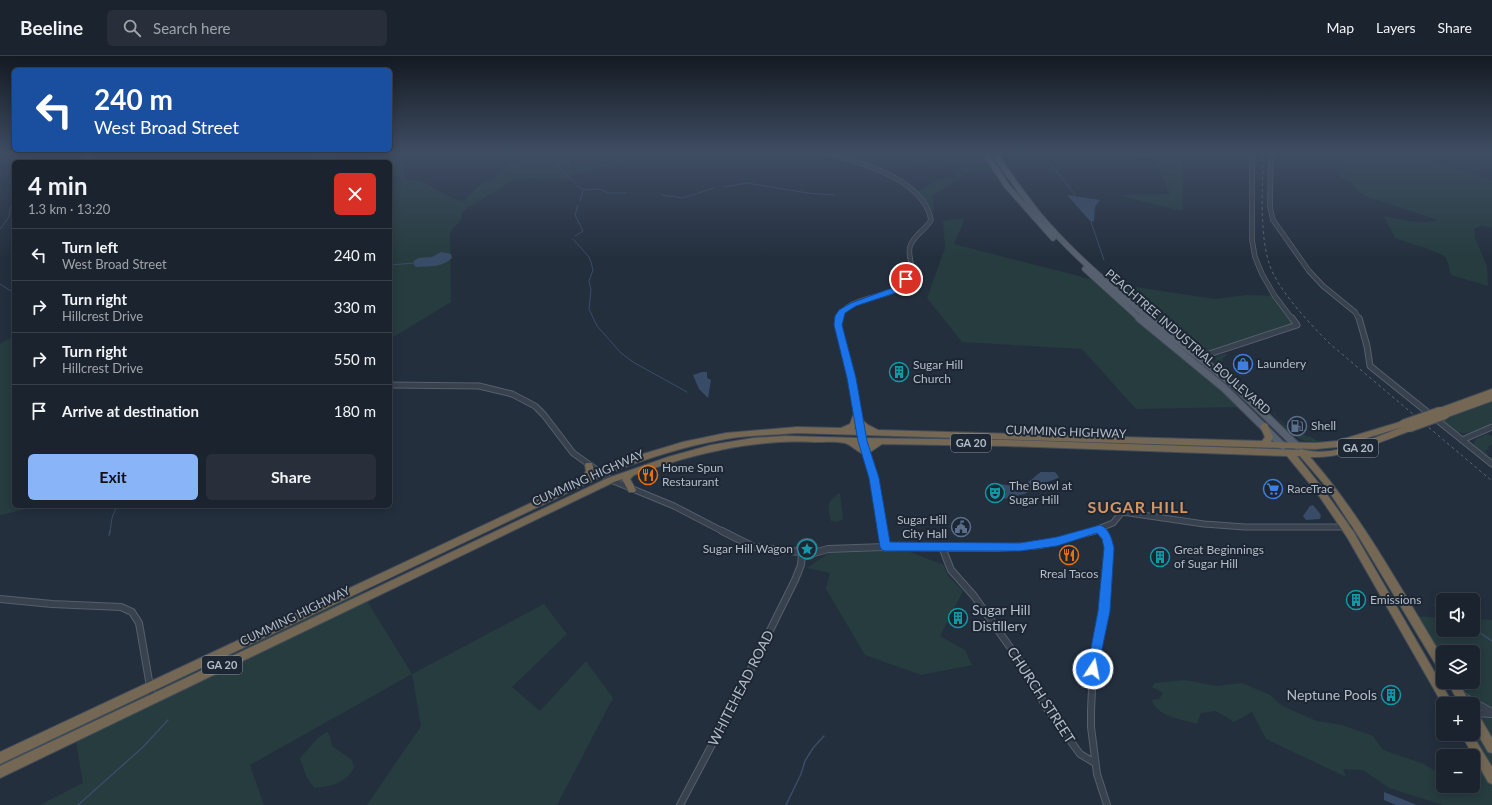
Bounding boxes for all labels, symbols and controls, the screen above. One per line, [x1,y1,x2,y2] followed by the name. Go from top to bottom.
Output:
[107,10,387,46] search box
[20,16,83,39] text: Beeline
[121,17,143,39] icon: search
[153,19,230,37] text: Search here
[1326,19,1354,36] text: Map
[1376,19,1416,36] text: Layers
[1438,19,1472,36] text: Share
[94,82,173,116] text: 240 m
[28,84,80,136] icon: left
[94,116,239,138] text: West Broad Street
[28,171,88,200] text: 4 min
[334,173,376,215] button: close
[28,201,110,217] text: 1.3 km · 13:20
[62,238,118,256] text: Turn left
[28,244,50,266] icon: left
[334,246,376,264] text: 240 m
[62,256,167,272] text: West Broad Street
[889,262,923,296] pin
[1103,266,1274,418] street label: PEACHTREE INDUSTRIAL BOULEVARD
[895,268,917,290] icon: arrive
[62,290,127,308] text: Turn right
[28,296,50,318] icon: right
[334,298,376,316] text: 330 m
[62,308,143,324] text: Hillcrest Drive
[62,342,127,360] text: Turn right
[28,348,50,370] icon: right
[334,350,376,368] text: 550 m
[1232,353,1254,375] shop icon: Laundery
[1257,356,1307,371] place label: Laundery
[913,357,963,386] place label: Sugar Hill Church
[62,360,143,376] text: Hillcrest Drive
[888,361,910,383] building icon: Sugar Hill Church
[28,400,50,422] icon: arrive
[62,402,199,420] text: Arrive at destination
[334,402,376,420] text: 180 m
[1286,415,1308,437] fuel station icon: Shell
[1311,418,1336,433] place label: Shell
[1005,422,1127,441] street label: CUMMING HIGHWAY
[951,434,991,452] road number: GA 20
[1338,439,1378,457] road number: GA 20
[530,446,646,509] street label: CUMMING HIGHWAY
[28,454,198,500] button: Exit
[206,454,376,500] button: Share
[662,460,724,489] place label: Home Spun Restaurant
[637,464,659,486] restaurant icon: Home Spun Restaurant
[1009,478,1073,507] place label: The Bowl at Sugar Hill
[1262,478,1284,500] supermarket icon: RaceTrac
[1287,481,1333,496] place label: RaceTrac
[984,482,1006,504] theatre icon: The Bowl at Sugar Hill
[1087,497,1189,516] district label: SUGAR HILL
[897,512,947,541] place label: Sugar Hill City Hall
[950,516,972,538] public building icon: Sugar Hill City Hall
[796,538,818,560] place icon: Sugar Hill Wagon
[703,541,793,556] place label: Sugar Hill Wagon
[1174,542,1264,571] place label: Great Beginnings of Sugar Hill
[1058,544,1080,566] restaurant icon: Rreal Tacos
[1149,546,1171,568] building icon: Great Beginnings of Sugar Hill
[1040,566,1098,581] place label: Rreal Tacos
[237,582,353,649] street label: CUMMING HIGHWAY
[1345,589,1367,611] building icon: Emissions
[1370,592,1421,607] place label: Emissions
[1436,593,1480,793] map controls
[1436,593,1480,637] button: sound
[972,601,1030,634] place label: Sugar Hill Distillery
[947,607,969,629] building icon: Sugar Hill Distillery
[704,627,777,749] street label: WHITEHEAD ROAD
[1004,643,1079,747] street label: CHURCH STREET
[1436,645,1480,689] button: layers
[1072,648,1114,690] position arrow
[202,656,242,674] road number: GA 20
[1380,684,1402,706] building icon: Neptune Pools
[1286,686,1377,703] place label: Neptune Pools
[1436,697,1480,741] button: +
[1436,749,1480,793] button: −

